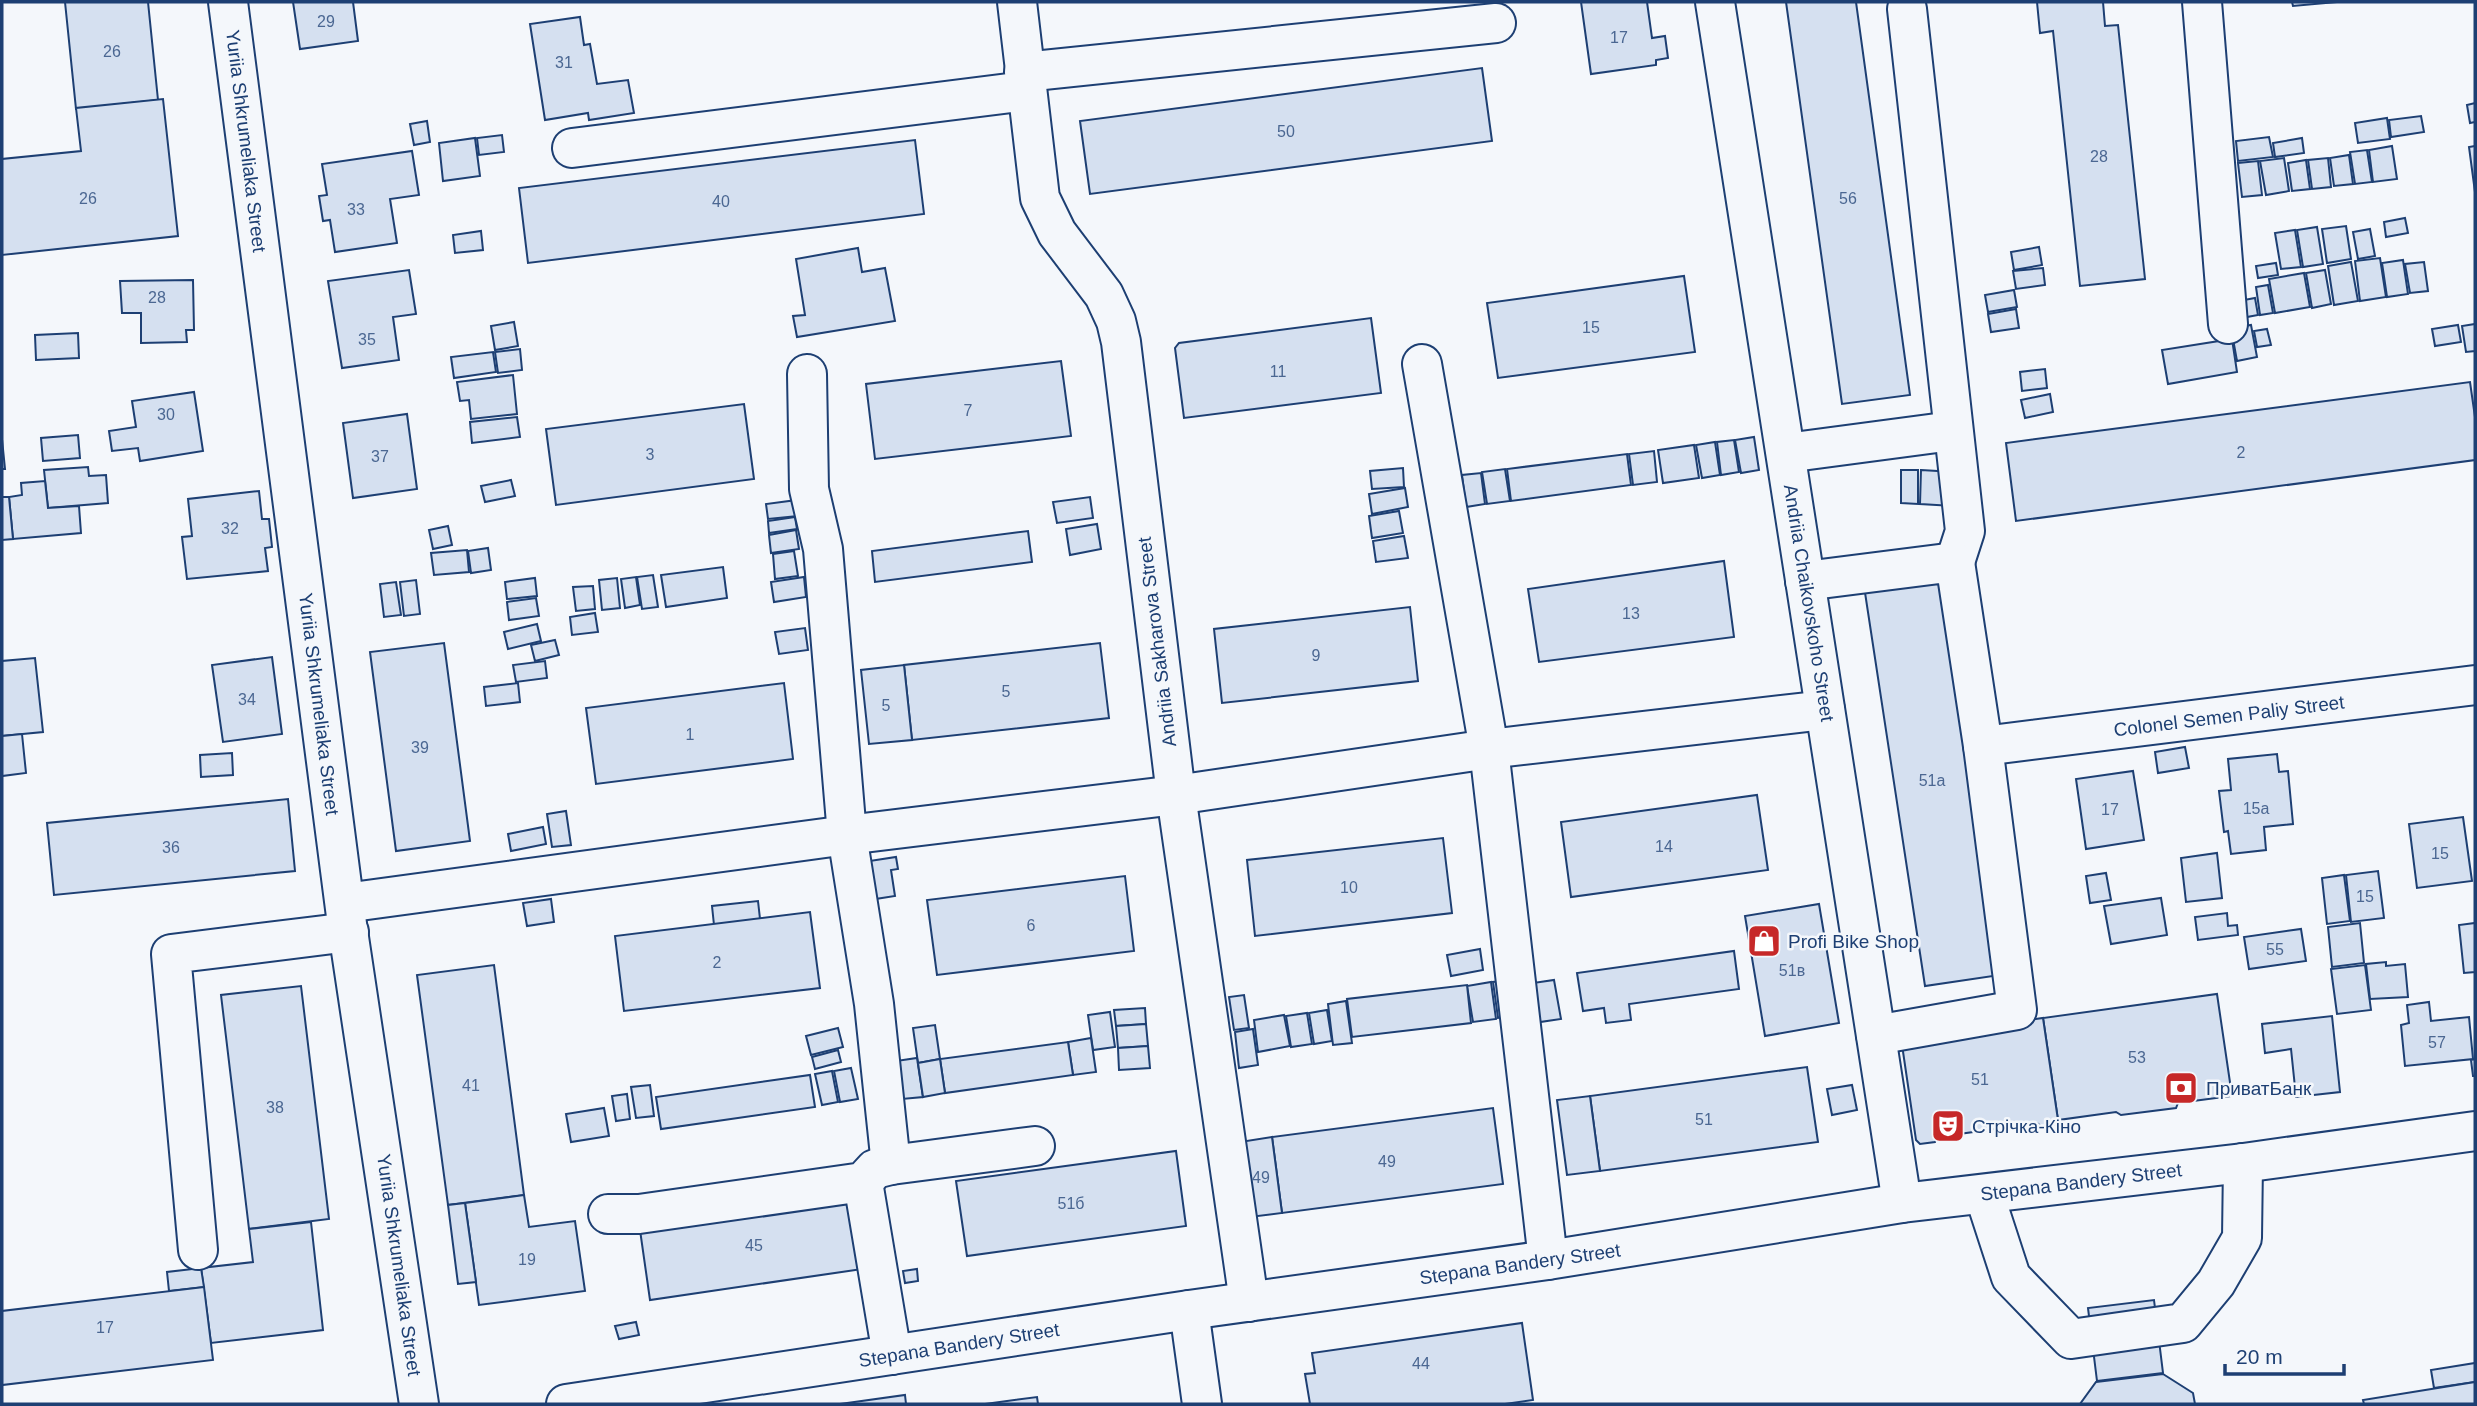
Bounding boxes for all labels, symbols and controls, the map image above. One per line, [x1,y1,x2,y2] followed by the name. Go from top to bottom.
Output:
[317,13,335,30] house number: 29
[222,29,270,254] street label: Yuriia Shkrumeliaka Street
[1610,29,1628,46] house number: 17
[103,43,121,60] house number: 26
[555,54,573,71] house number: 31
[1277,123,1295,140] house number: 50
[2090,148,2108,165] house number: 28
[79,190,97,207] house number: 26
[1839,190,1857,207] house number: 56
[712,193,730,210] house number: 40
[347,201,365,218] house number: 33
[148,289,166,306] house number: 28
[1582,319,1600,336] house number: 15
[358,331,376,348] house number: 35
[1270,363,1286,380] house number: 11
[964,402,973,419] house number: 7
[157,406,175,423] house number: 30
[2237,444,2246,461] house number: 2
[646,446,655,463] house number: 3
[371,448,389,465] house number: 37
[1780,483,1838,724] street label: Andriia Chaikovskoho Street
[221,520,239,537] house number: 32
[1134,535,1180,748] street label: Andriia Sakharova Street
[295,592,343,817] street label: Yuriia Shkrumeliaka Street
[1622,605,1640,622] house number: 13
[1312,647,1321,664] house number: 9
[1002,683,1011,700] house number: 5
[238,691,256,708] house number: 34
[2112,691,2346,741] street label: Colonel Semen Paliy Street
[882,697,891,714] house number: 5
[686,726,695,743] house number: 1
[411,739,429,756] house number: 39
[1919,772,1945,789] house number: 51а
[2243,800,2269,817] house number: 15а
[2101,801,2119,818] house number: 17
[1655,838,1673,855] house number: 14
[162,839,180,856] house number: 36
[2431,845,2449,862] house number: 15
[1340,879,1358,896] house number: 10
[2356,888,2374,905] house number: 15
[1027,917,1036,934] house number: 6
[1745,922,1783,960] shop icon: Profi Bike Shop
[1788,931,1919,952] place label: Profi Bike Shop
[2266,941,2284,958] house number: 55
[713,954,722,971] house number: 2
[1779,962,1805,979] house number: 51в
[2428,1034,2446,1051] house number: 57
[2128,1049,2146,1066] house number: 53
[2162,1069,2200,1107] bank icon: ПриватБанк
[1971,1071,1989,1088] house number: 51
[462,1077,480,1094] house number: 41
[2206,1078,2312,1099] place label: ПриватБанк
[266,1099,284,1116] house number: 38
[1929,1107,1967,1145] theatre icon: Стрічка-Кіно
[1695,1111,1713,1128] house number: 51
[1972,1116,2081,1137] place label: Стрічка-Кіно
[373,1153,425,1378] street label: Yuriia Shkrumeliaka Street
[1378,1153,1396,1170] house number: 49
[1979,1159,2184,1205] street label: Stepana Bandery Street
[1252,1169,1270,1186] house number: 49
[1058,1195,1084,1212] house number: 51б
[745,1237,763,1254] house number: 45
[1418,1239,1623,1289] street label: Stepana Bandery Street
[518,1251,536,1268] house number: 19
[96,1319,114,1336] house number: 17
[857,1319,1062,1371] street label: Stepana Bandery Street
[2225,1332,2344,1376] scale bar
[2236,1345,2283,1368] text: 20 m
[1412,1355,1430,1372] house number: 44

